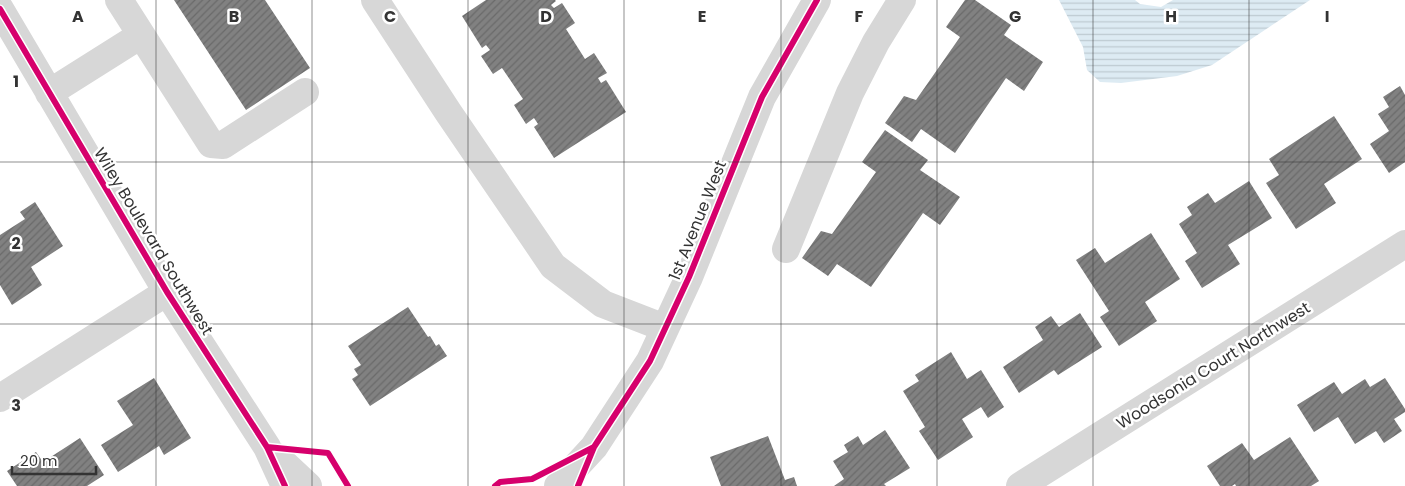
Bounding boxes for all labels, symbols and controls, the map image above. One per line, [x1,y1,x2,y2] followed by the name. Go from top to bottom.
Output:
[72,5,84,28] text: A
[229,5,239,28] text: B
[384,5,396,28] text: C
[540,5,552,28] text: D
[698,5,706,28] text: E
[855,5,864,28] text: F
[1009,5,1021,28] text: G
[1165,5,1177,28] text: H
[1325,5,1329,28] text: I
[13,70,19,93] text: 1
[88,143,219,339] street label: Wiley Boulevard Southwest
[663,157,732,284] street label: 1st Avenue West
[11,232,21,255] text: 2
[1112,296,1315,435] street label: Woodsonia Court Northwest
[11,394,21,417] text: 3
[12,444,96,476] scale bar
[20,450,58,471] text: 20 m

